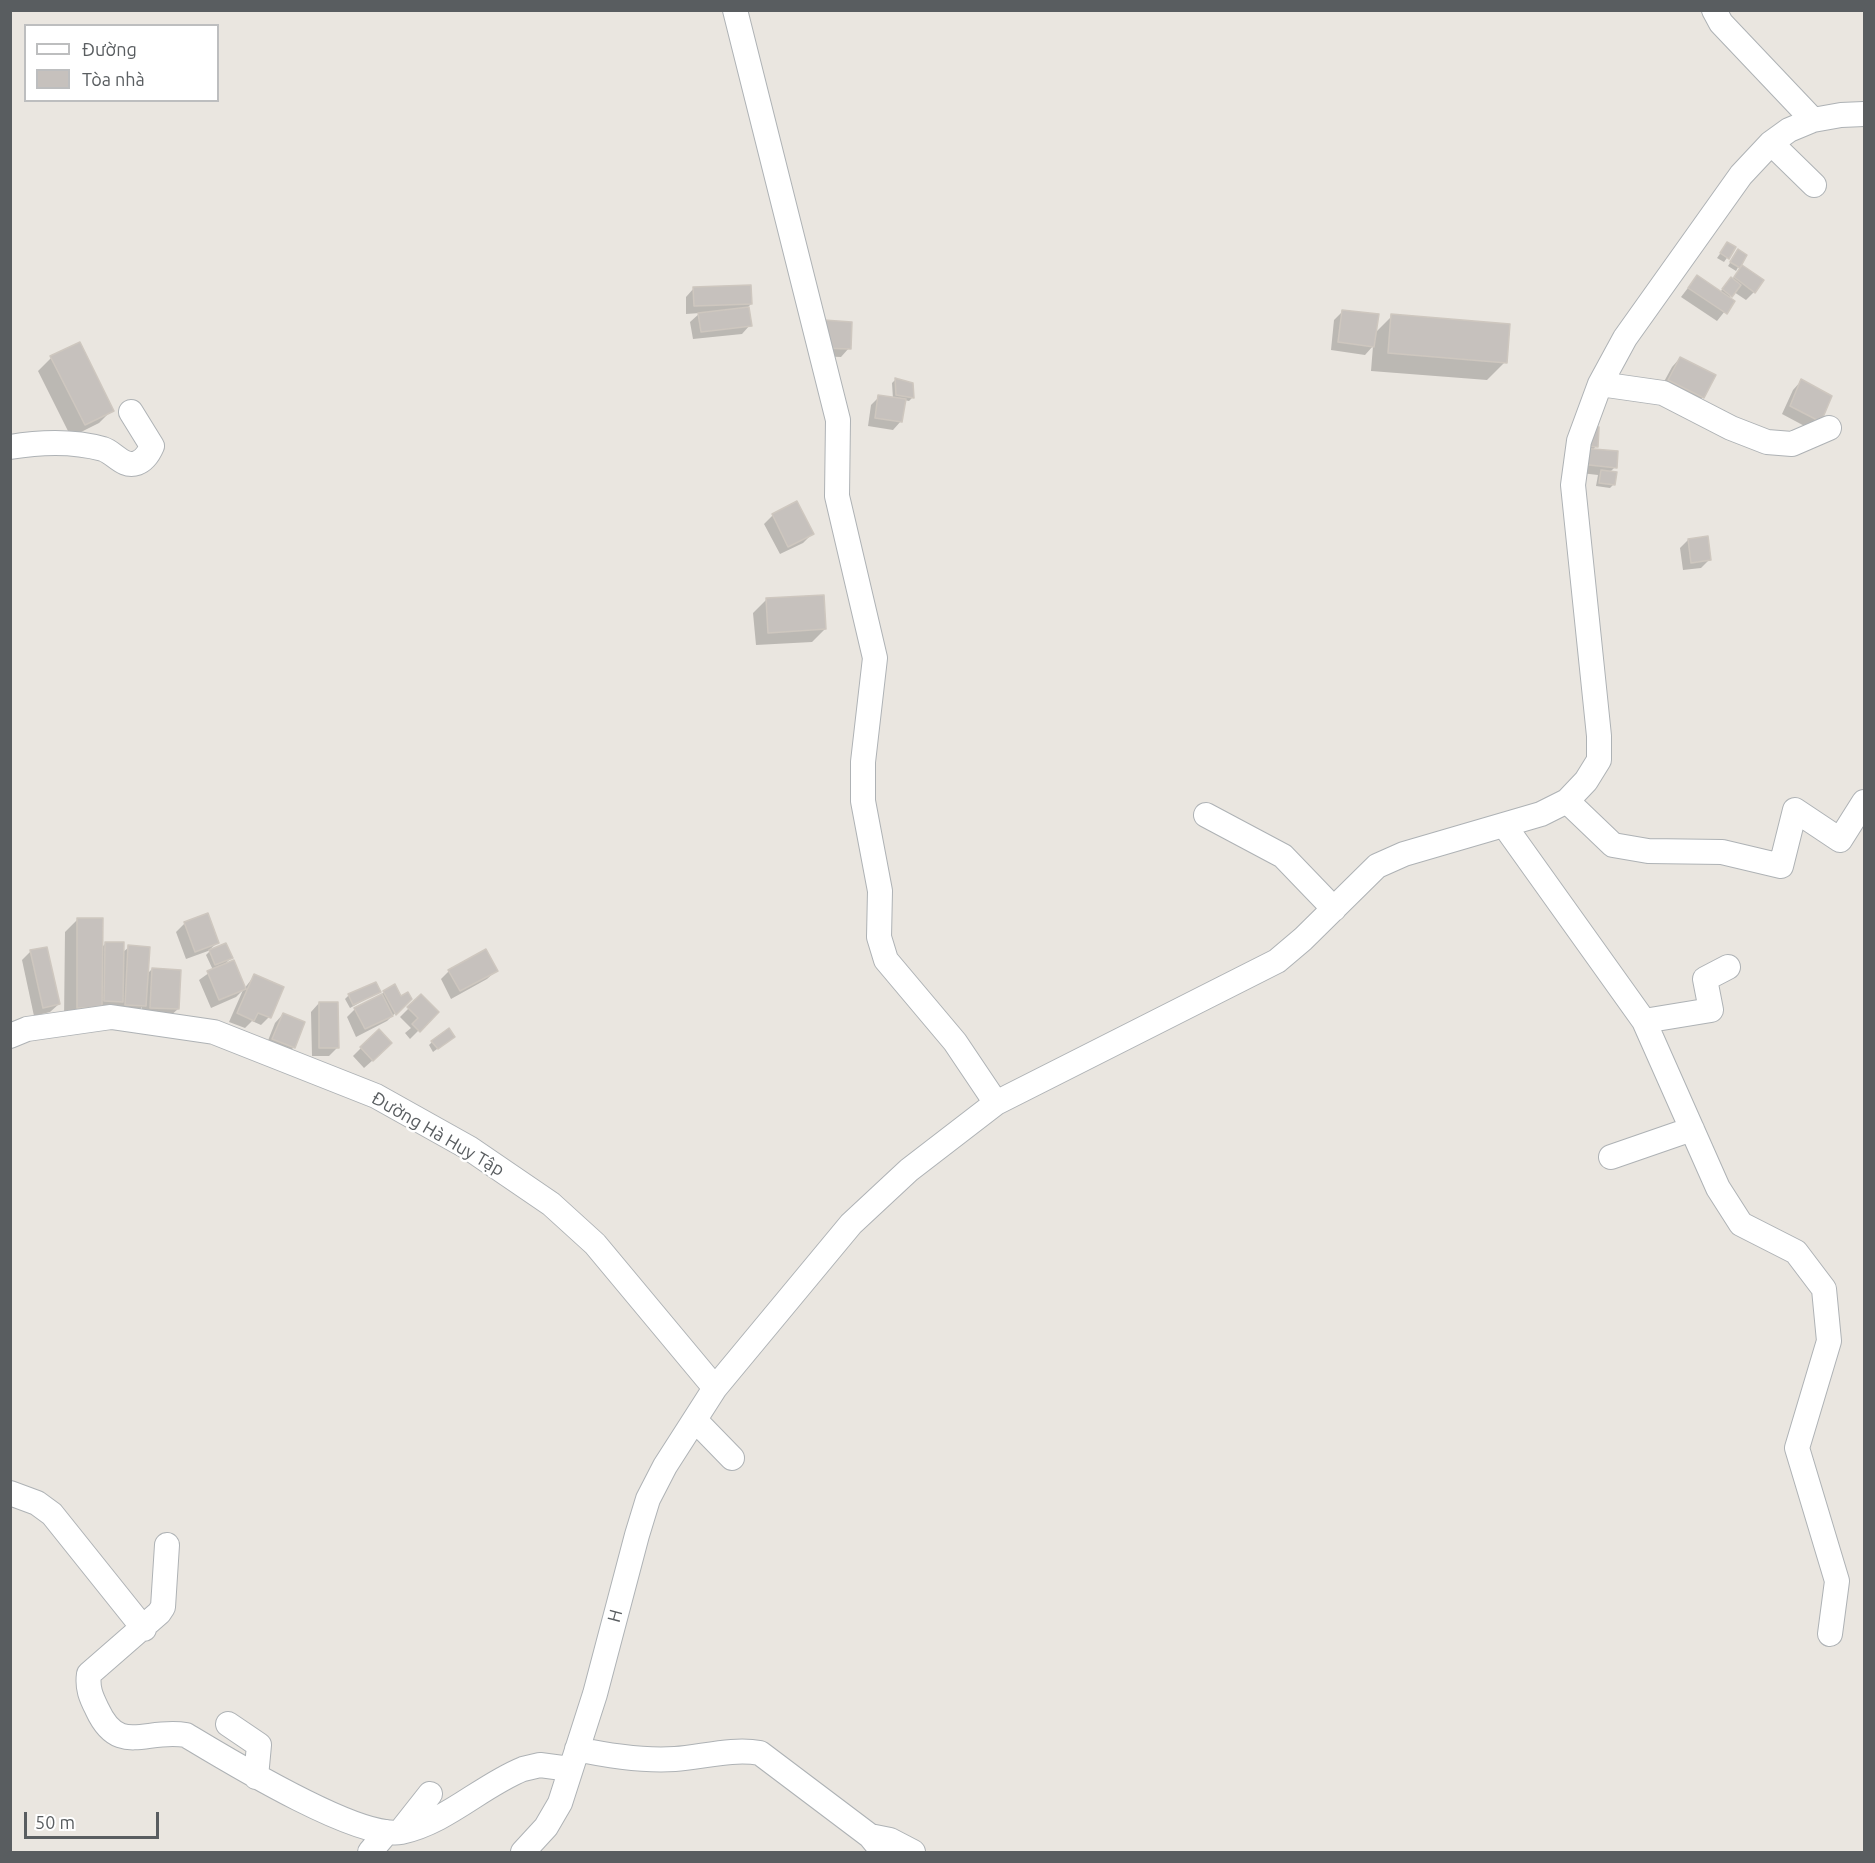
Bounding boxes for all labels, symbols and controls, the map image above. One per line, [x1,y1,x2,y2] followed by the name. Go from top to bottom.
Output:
[24,24,219,102] legend
[82,39,137,59] text: Đường
[82,69,145,89] text: Tòa nhà
[368,1087,508,1181] street label: Đường Hà Huy Tập
[603,1607,627,1625] street label: H
[27,1800,162,1838] scale bar
[35,1812,75,1832] text: 50 m

